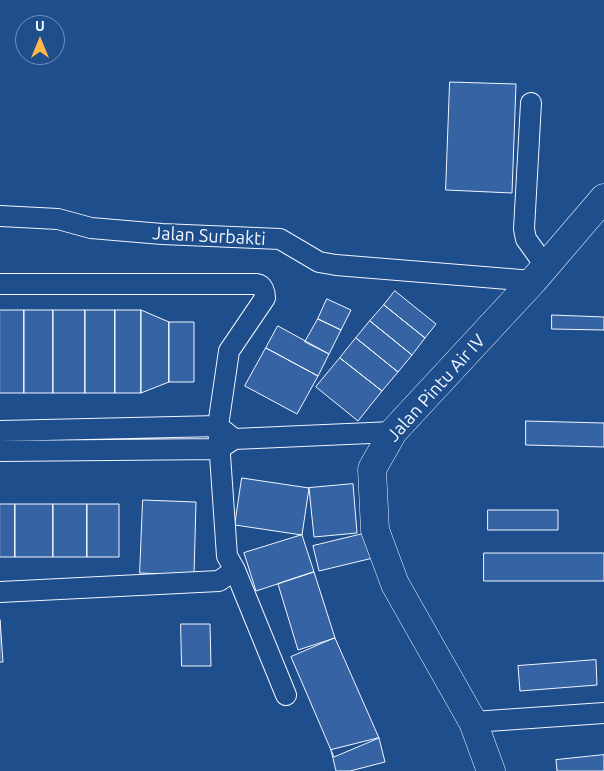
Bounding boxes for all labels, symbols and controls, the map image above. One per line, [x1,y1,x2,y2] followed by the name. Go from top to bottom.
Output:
[15,15,65,65] north arrow
[35,18,45,34] text: U
[152,222,266,250] street label: Jalan Surbakti
[382,330,490,446] street label: Jalan Pintu Air IV

